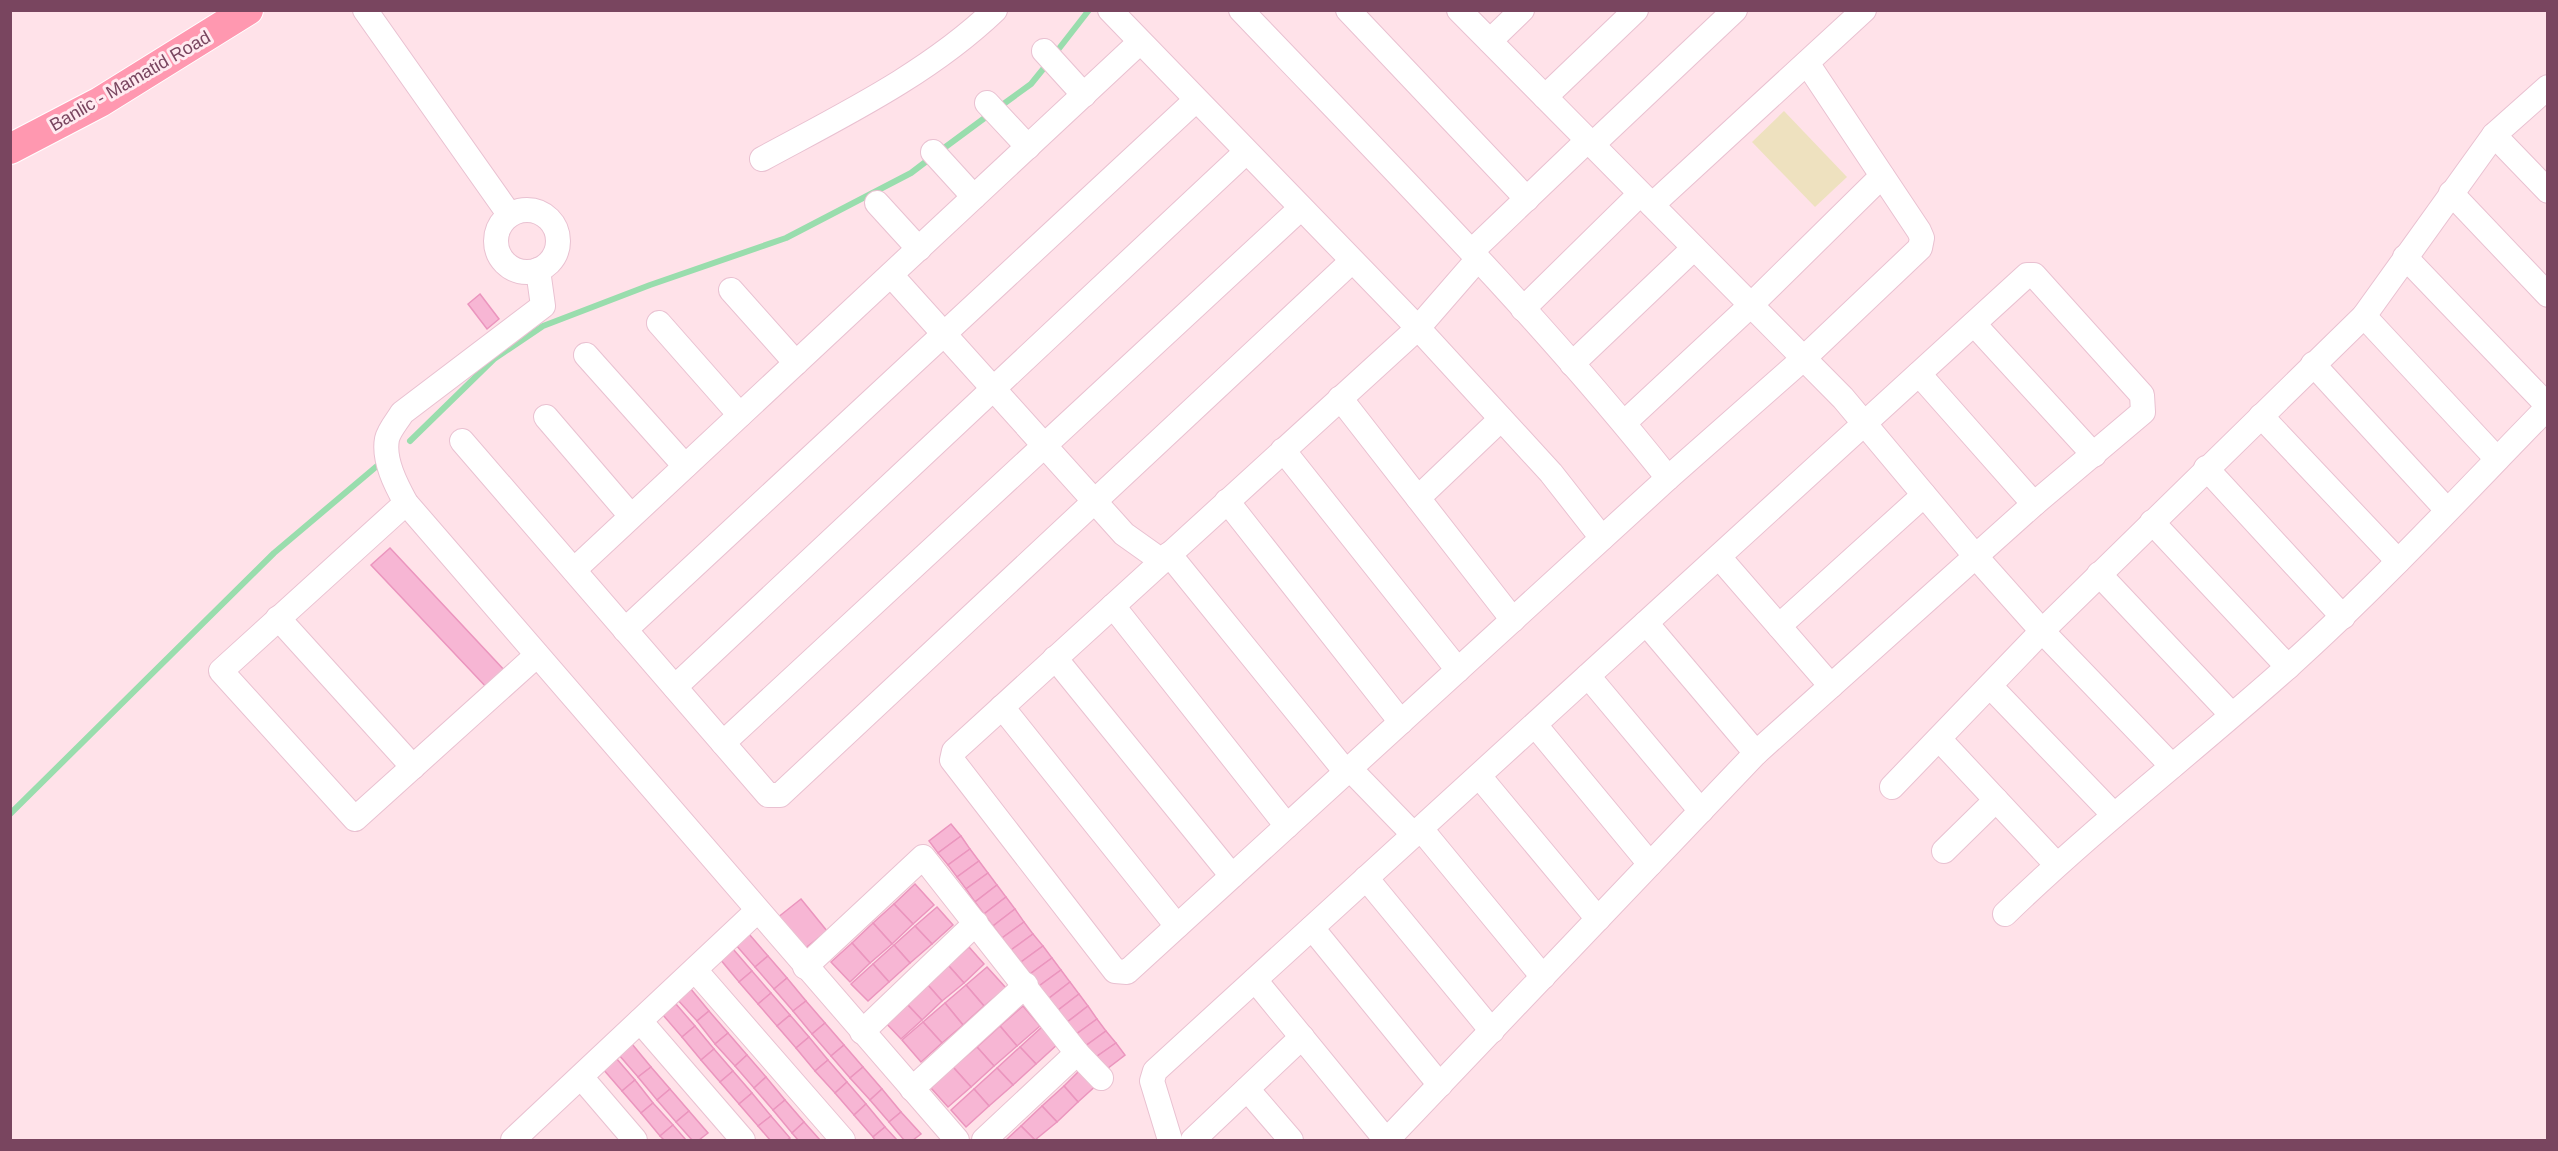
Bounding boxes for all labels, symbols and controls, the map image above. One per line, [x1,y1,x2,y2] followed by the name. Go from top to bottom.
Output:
[46,27,214,135] street label: Banlic - Mamatid Road

